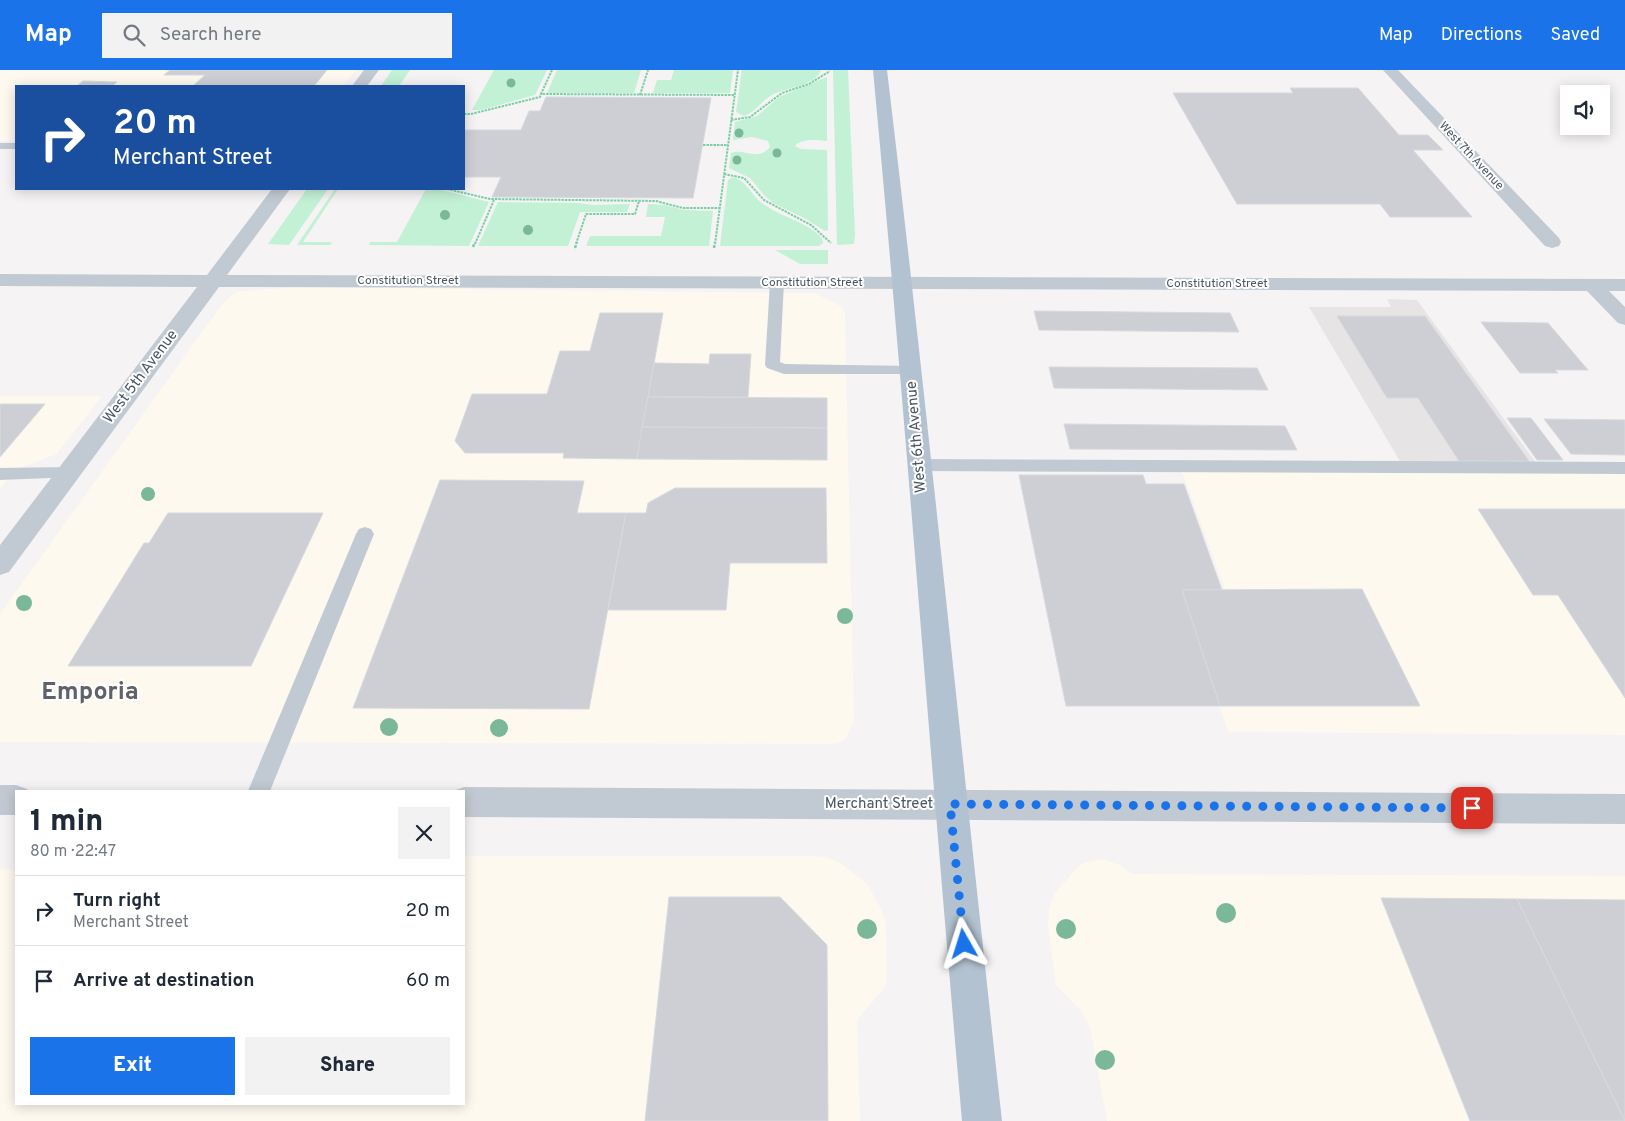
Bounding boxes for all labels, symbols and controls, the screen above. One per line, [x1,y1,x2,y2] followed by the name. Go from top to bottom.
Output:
[102,13,452,58] search box
[25,20,72,50] text: Map
[120,21,148,49] icon: search
[160,23,261,47] text: Search here
[1379,24,1413,47] text: Map
[1441,24,1523,47] text: Directions
[1551,24,1600,47] text: Saved
[1560,85,1610,135] map controls
[1560,85,1610,135] button: sound
[113,102,197,146] text: 20 m
[30,105,95,170] icon: right
[1435,118,1507,194] street label: West 7th Avenue
[113,145,272,172] text: Merchant Street
[357,273,459,289] street label: Constitution Street
[761,275,863,291] street label: Constitution Street
[1166,276,1268,292] street label: Constitution Street
[100,326,182,428] street label: West 5th Avenue
[903,380,931,494] street label: West 6th Avenue
[41,677,139,709] district label: Emporia
[1451,787,1493,829] pin
[1458,794,1486,822] icon: arrive
[825,795,933,814] street label: Merchant Street
[30,804,103,841] text: 1 min
[398,807,450,859] button: close
[30,842,116,862] text: 80 m · 22:47
[73,889,161,913] text: Turn right
[30,897,58,925] icon: right
[406,899,450,923] text: 20 m
[73,913,189,933] text: Merchant Street
[937,917,989,969] position arrow
[30,967,58,995] icon: arrive
[73,969,254,993] text: Arrive at destination
[406,969,450,993] text: 60 m
[30,1037,235,1095] button: Exit
[245,1037,450,1095] button: Share

